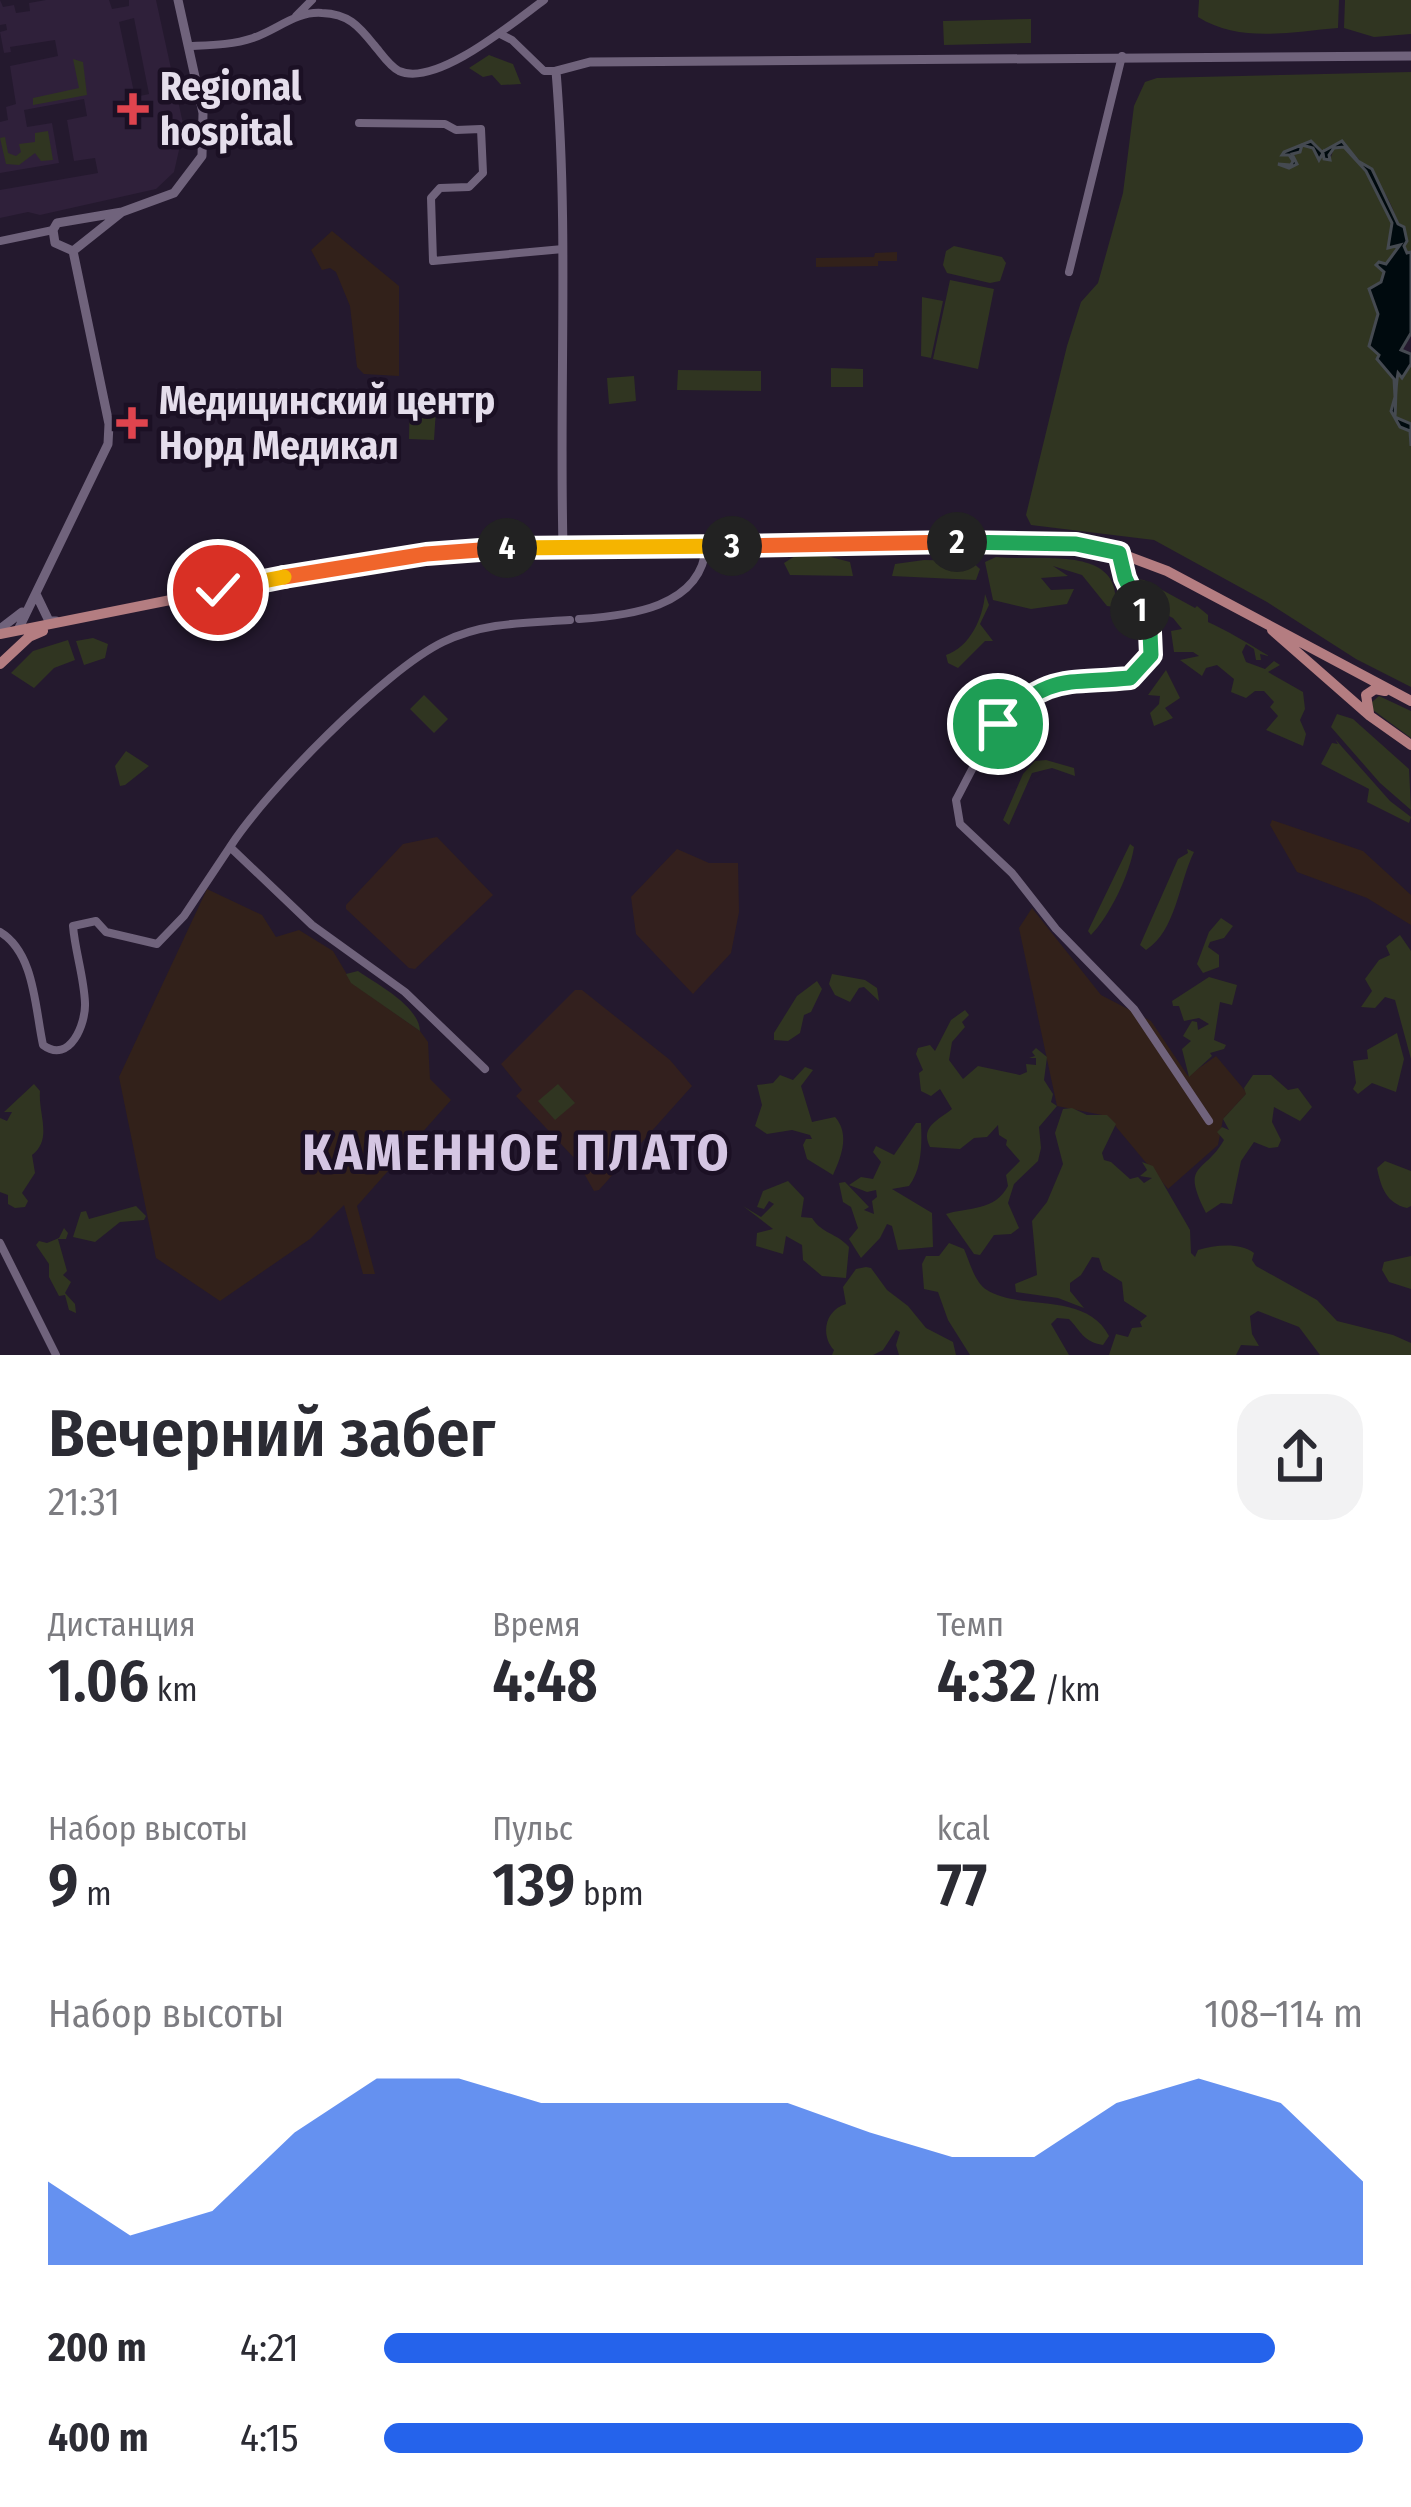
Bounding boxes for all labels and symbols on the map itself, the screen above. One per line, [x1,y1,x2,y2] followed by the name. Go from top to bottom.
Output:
[160,64,302,155] place label: Regional hospital
[117,93,149,125] marker: Regional hospital
[159,378,495,469] place label: Медицинский центр Норд Медикал
[116,407,148,439] marker: Медицинский центр Норд Медикал
[927,512,987,572] pin: 2
[702,516,762,576] pin: 3
[477,518,537,578] pin: 4
[167,539,269,641] pin
[1110,580,1170,640] pin: 1
[947,673,1049,775] pin
[302,1122,732,1184] district label: КАМЕННОЕ ПЛАТО

